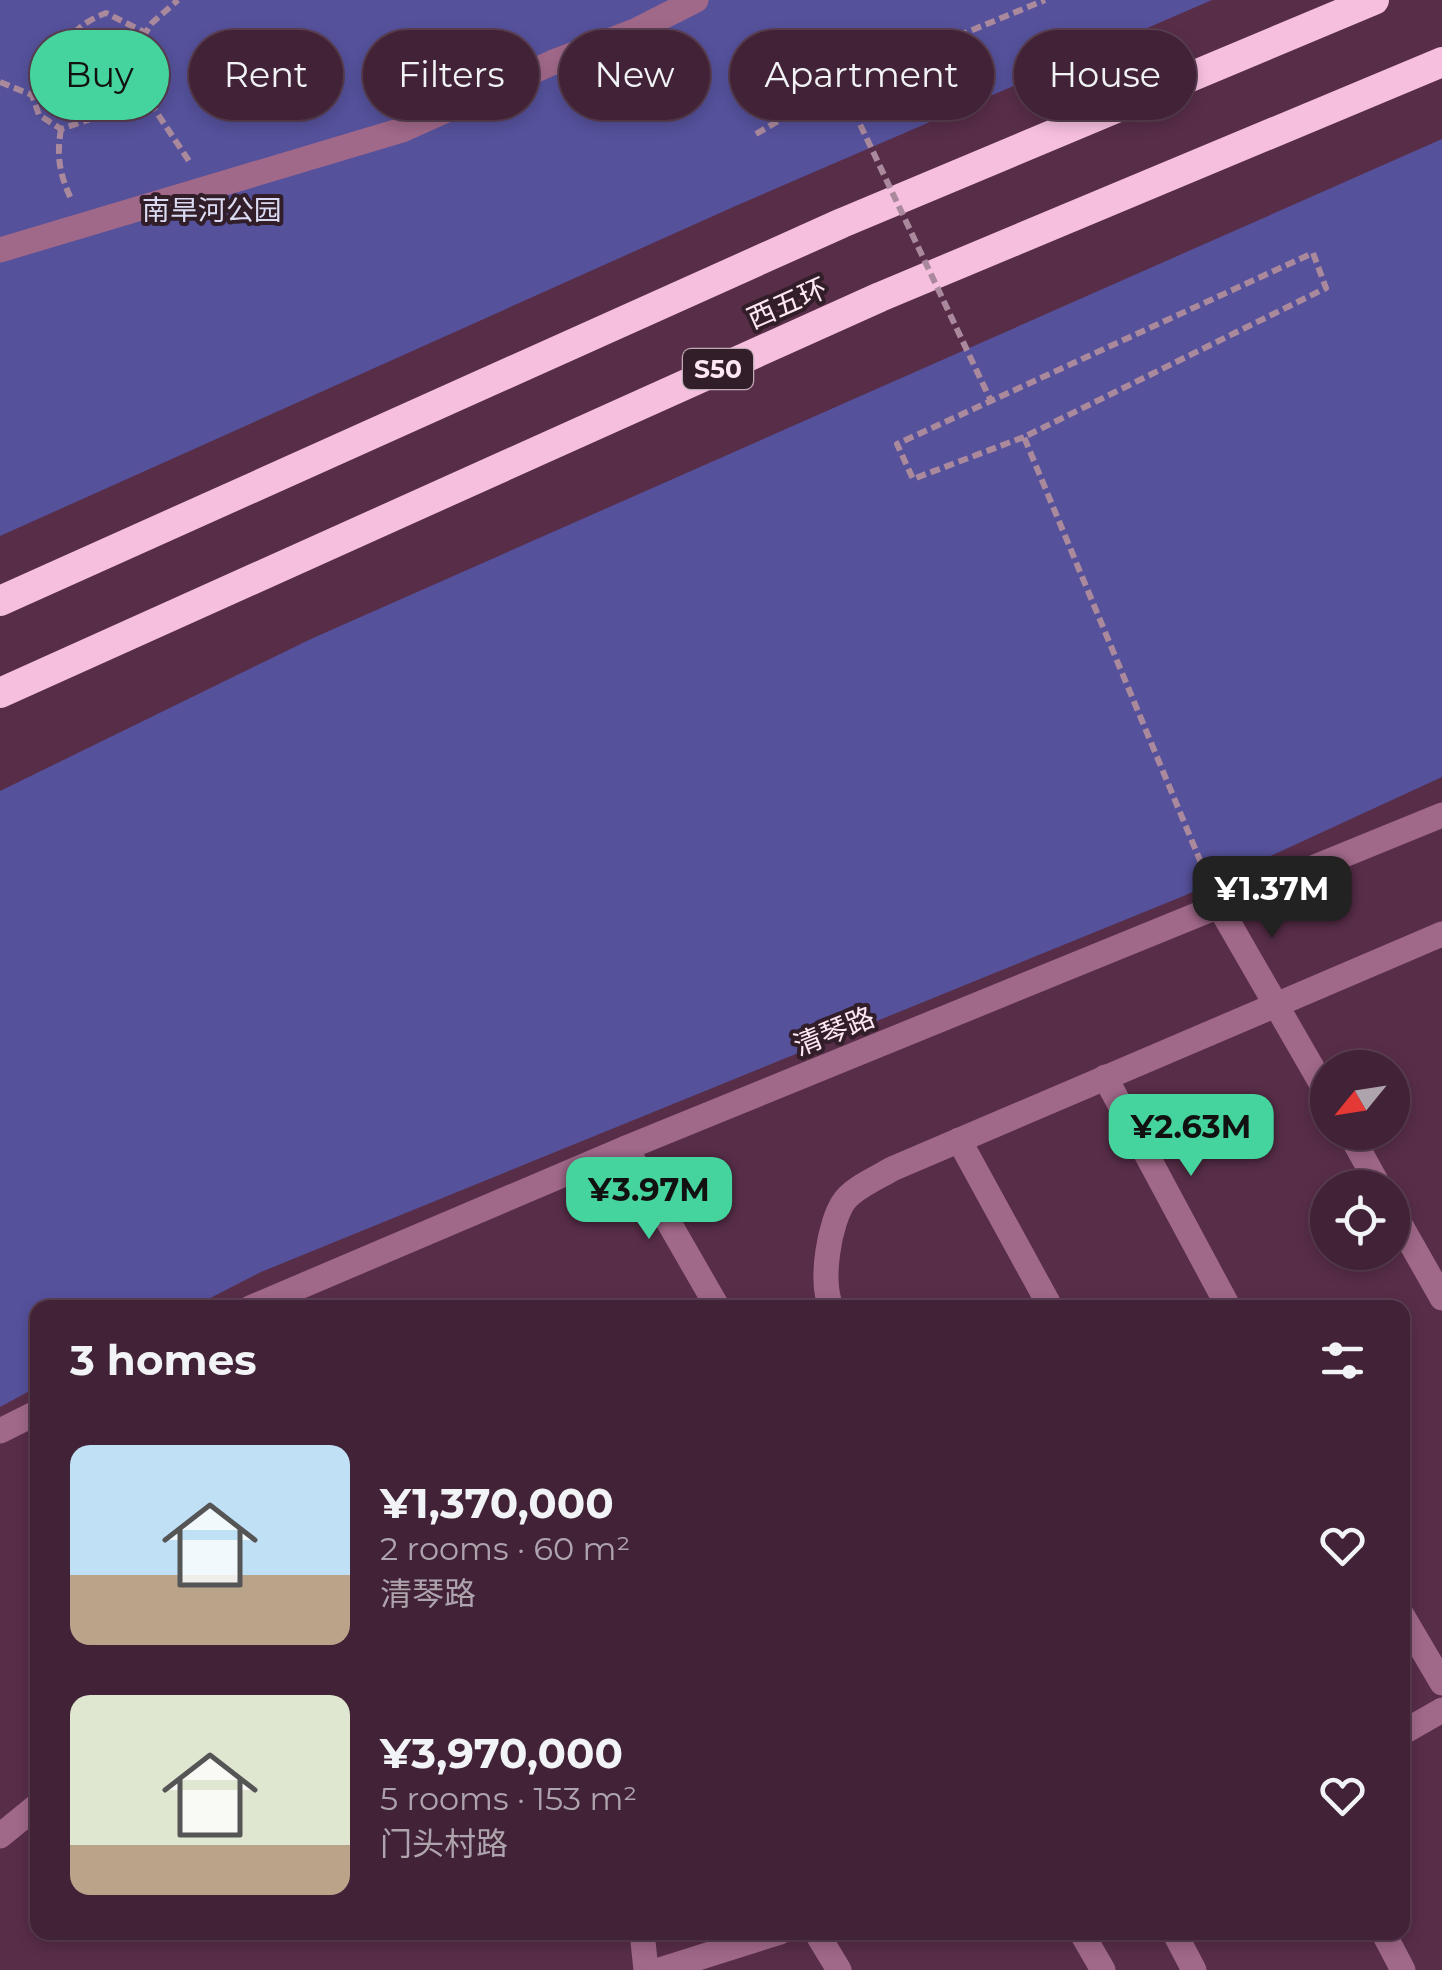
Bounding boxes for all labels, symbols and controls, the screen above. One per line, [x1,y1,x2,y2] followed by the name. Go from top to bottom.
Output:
[30,30,169,120] chip: Buy
[189,30,343,120] chip: Rent
[363,30,539,120] chip: Filters
[559,30,710,120] chip: New
[730,30,994,120] chip: Apartment
[1014,30,1196,120] chip: House
[142,193,282,227] park label: 南旱河公园
[742,270,832,336] street label: 西五环
[683,349,753,389] road number: S50
[1191,856,1353,941] pin: ¥1.37M
[1215,869,1329,908] text: ¥1.37M
[789,1000,879,1062] street label: 清琴路
[1310,1050,1410,1150] north arrow
[1310,1050,1410,1270] map controls
[1110,1094,1272,1179] pin: ¥2.63M
[1131,1107,1251,1146] text: ¥2.63M
[568,1157,730,1242] pin: ¥3.97M
[588,1170,710,1209] text: ¥3.97M
[1310,1170,1410,1270] button: locate
[1315,1333,1370,1388] icon: filters
[70,1334,256,1386] text: 3 homes
[380,1477,614,1529] text: ¥1,370,000
[150,1485,270,1605] icon: home
[1315,1518,1370,1573] icon: heart
[380,1529,630,1568] text: 2 rooms · 60 m²
[380,1574,476,1613] text: 清琴路
[380,1727,623,1779] text: ¥3,970,000
[150,1735,270,1855] icon: home
[1315,1768,1370,1823] icon: heart
[380,1779,637,1818] text: 5 rooms · 153 m²
[380,1824,508,1863] text: 门头村路

